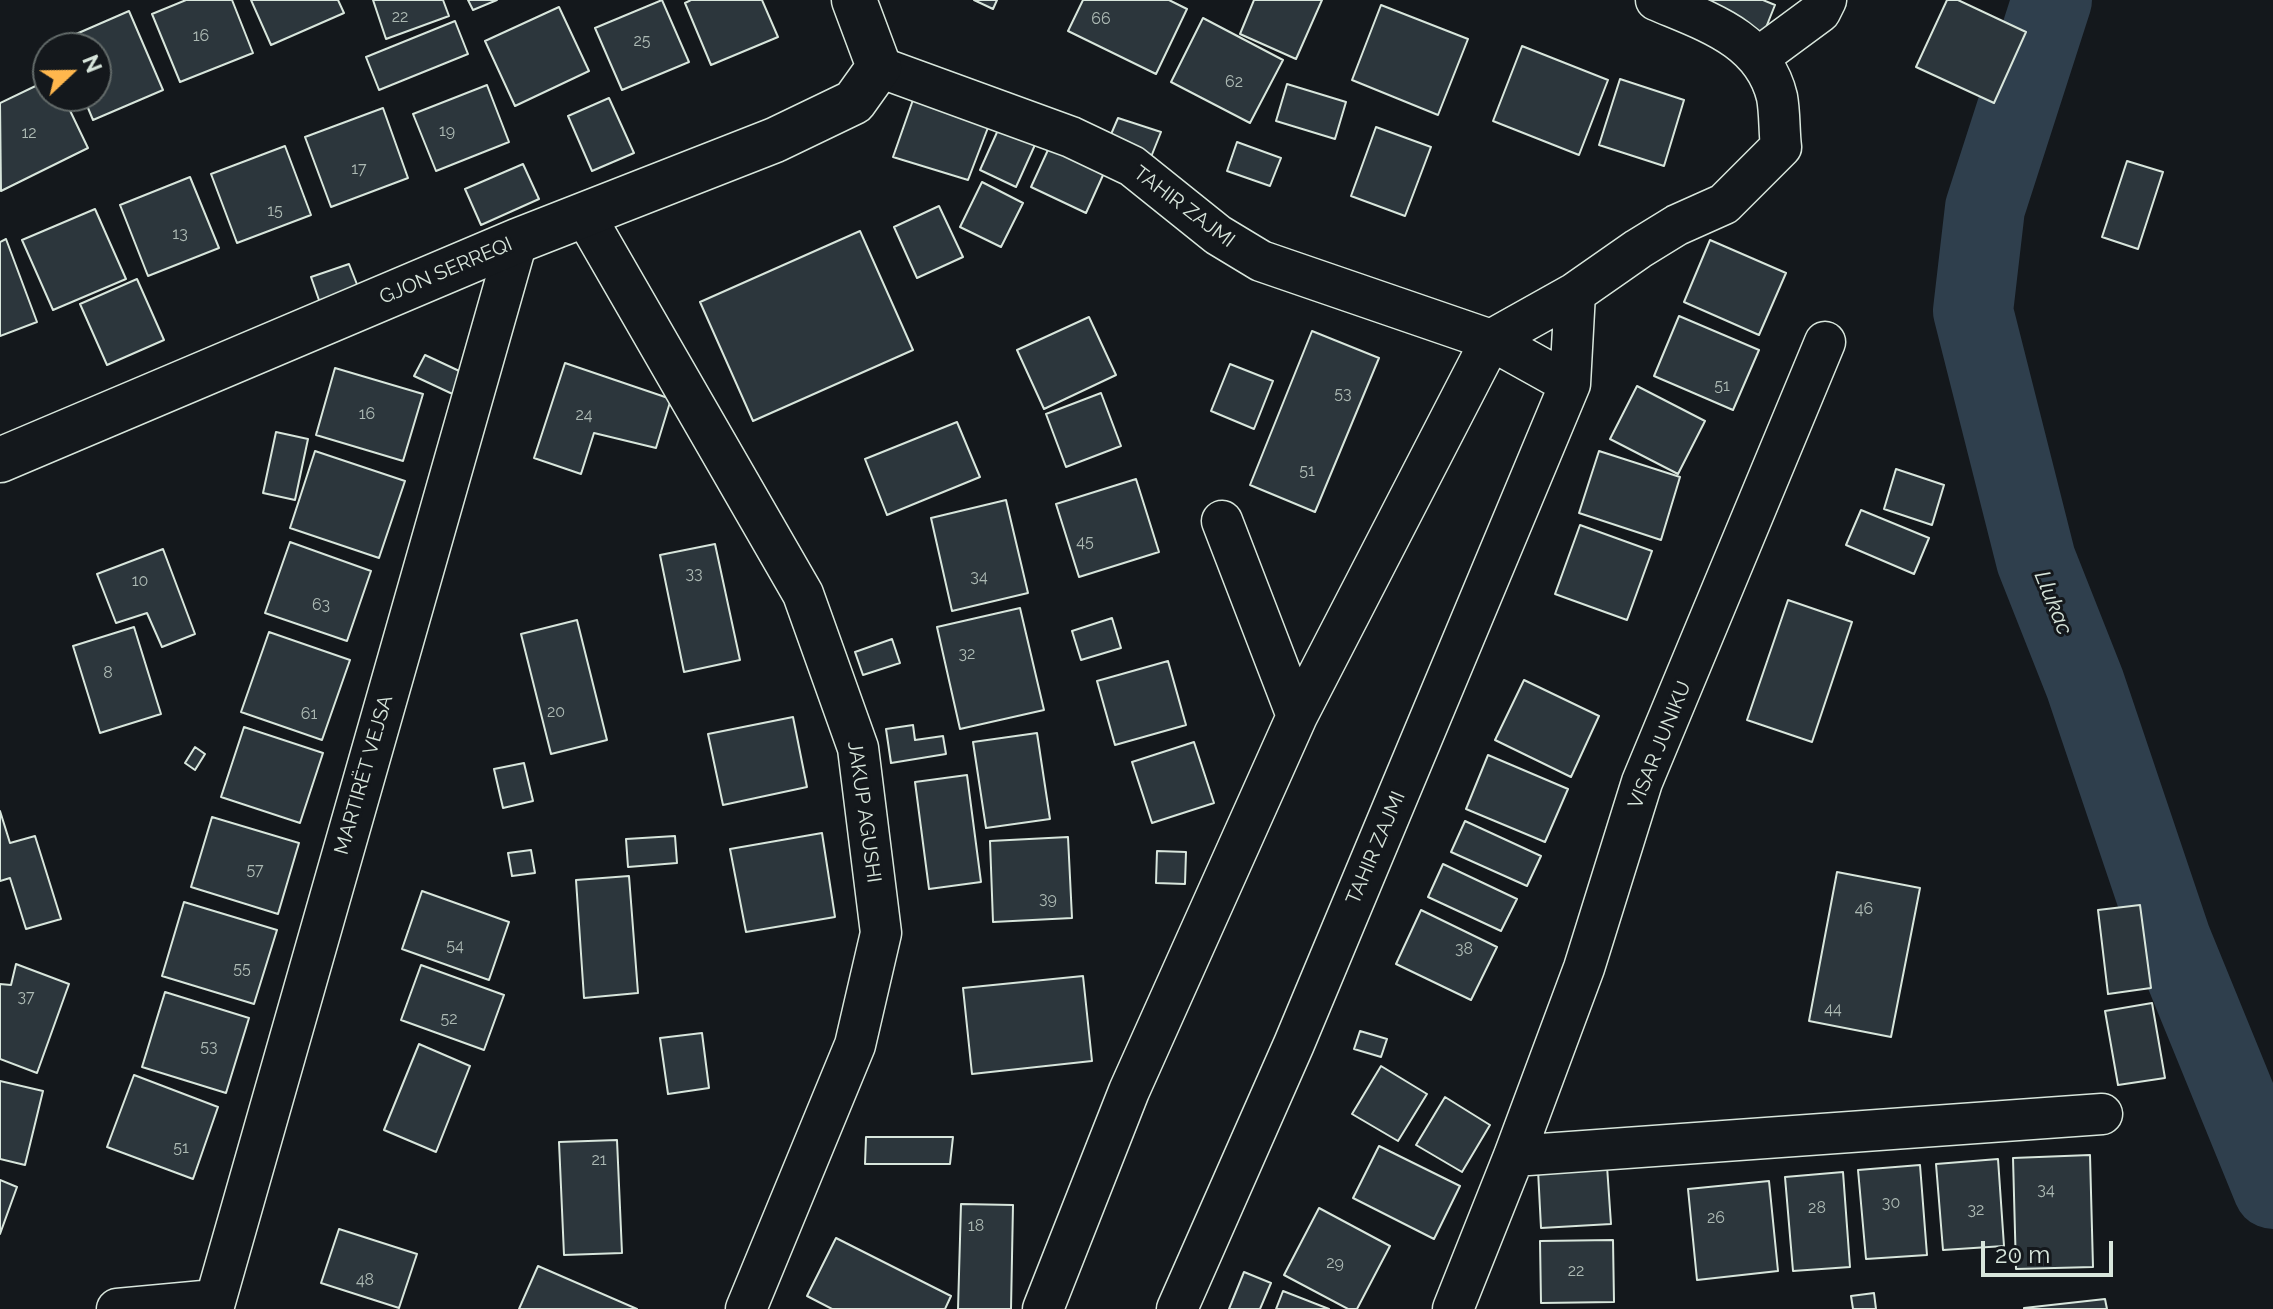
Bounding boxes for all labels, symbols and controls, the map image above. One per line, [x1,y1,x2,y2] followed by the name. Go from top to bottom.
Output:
[392,7,408,27] house number: 22
[1091,9,1111,29] house number: 66
[193,26,209,46] house number: 16
[633,31,651,51] house number: 25
[32,32,112,112] north arrow
[77,51,108,76] text: N
[1225,72,1243,92] house number: 62
[439,121,455,141] house number: 19
[21,123,37,143] house number: 12
[351,159,367,179] house number: 17
[1129,161,1239,253] street label: TAHIR ZAJMI
[267,201,283,221] house number: 15
[172,224,188,244] house number: 13
[376,232,516,310] street label: GJON SERREQI
[1714,376,1730,396] house number: 51
[1334,384,1352,404] house number: 53
[359,404,375,424] house number: 16
[575,405,593,425] house number: 24
[1299,461,1315,481] house number: 51
[1076,532,1094,552] house number: 45
[685,564,703,584] house number: 33
[970,567,988,587] house number: 34
[2028,567,2078,639] water label: Llukac
[132,571,148,591] house number: 10
[312,595,330,615] house number: 63
[959,644,975,664] house number: 32
[103,663,113,683] house number: 8
[1624,678,1696,812] street label: VISAR JUNIKU
[330,693,398,857] street label: MARTIRËT VEJSA
[547,702,565,722] house number: 20
[301,704,317,724] house number: 61
[842,740,886,884] street label: JAKUP AGUSHI
[1341,788,1411,908] street label: TAHIR ZAJMI
[246,860,264,880] house number: 57
[1039,889,1057,909] house number: 39
[1855,899,1873,919] house number: 46
[446,936,464,956] house number: 54
[1455,939,1473,959] house number: 38
[233,959,251,979] house number: 55
[17,987,35,1007] house number: 37
[1824,999,1842,1019] house number: 44
[440,1009,458,1029] house number: 52
[200,1037,218,1057] house number: 53
[173,1138,189,1158] house number: 51
[591,1150,607,1170] house number: 21
[2037,1180,2055,1200] house number: 34
[1882,1193,1900,1213] house number: 30
[1808,1198,1826,1218] house number: 28
[1968,1200,1984,1220] house number: 32
[1707,1208,1725,1228] house number: 26
[968,1216,984,1236] house number: 18
[1985,1225,2117,1275] scale bar
[1995,1240,2050,1269] text: 20 m
[1326,1253,1344,1273] house number: 29
[1568,1261,1584,1281] house number: 22
[356,1270,374,1290] house number: 48

